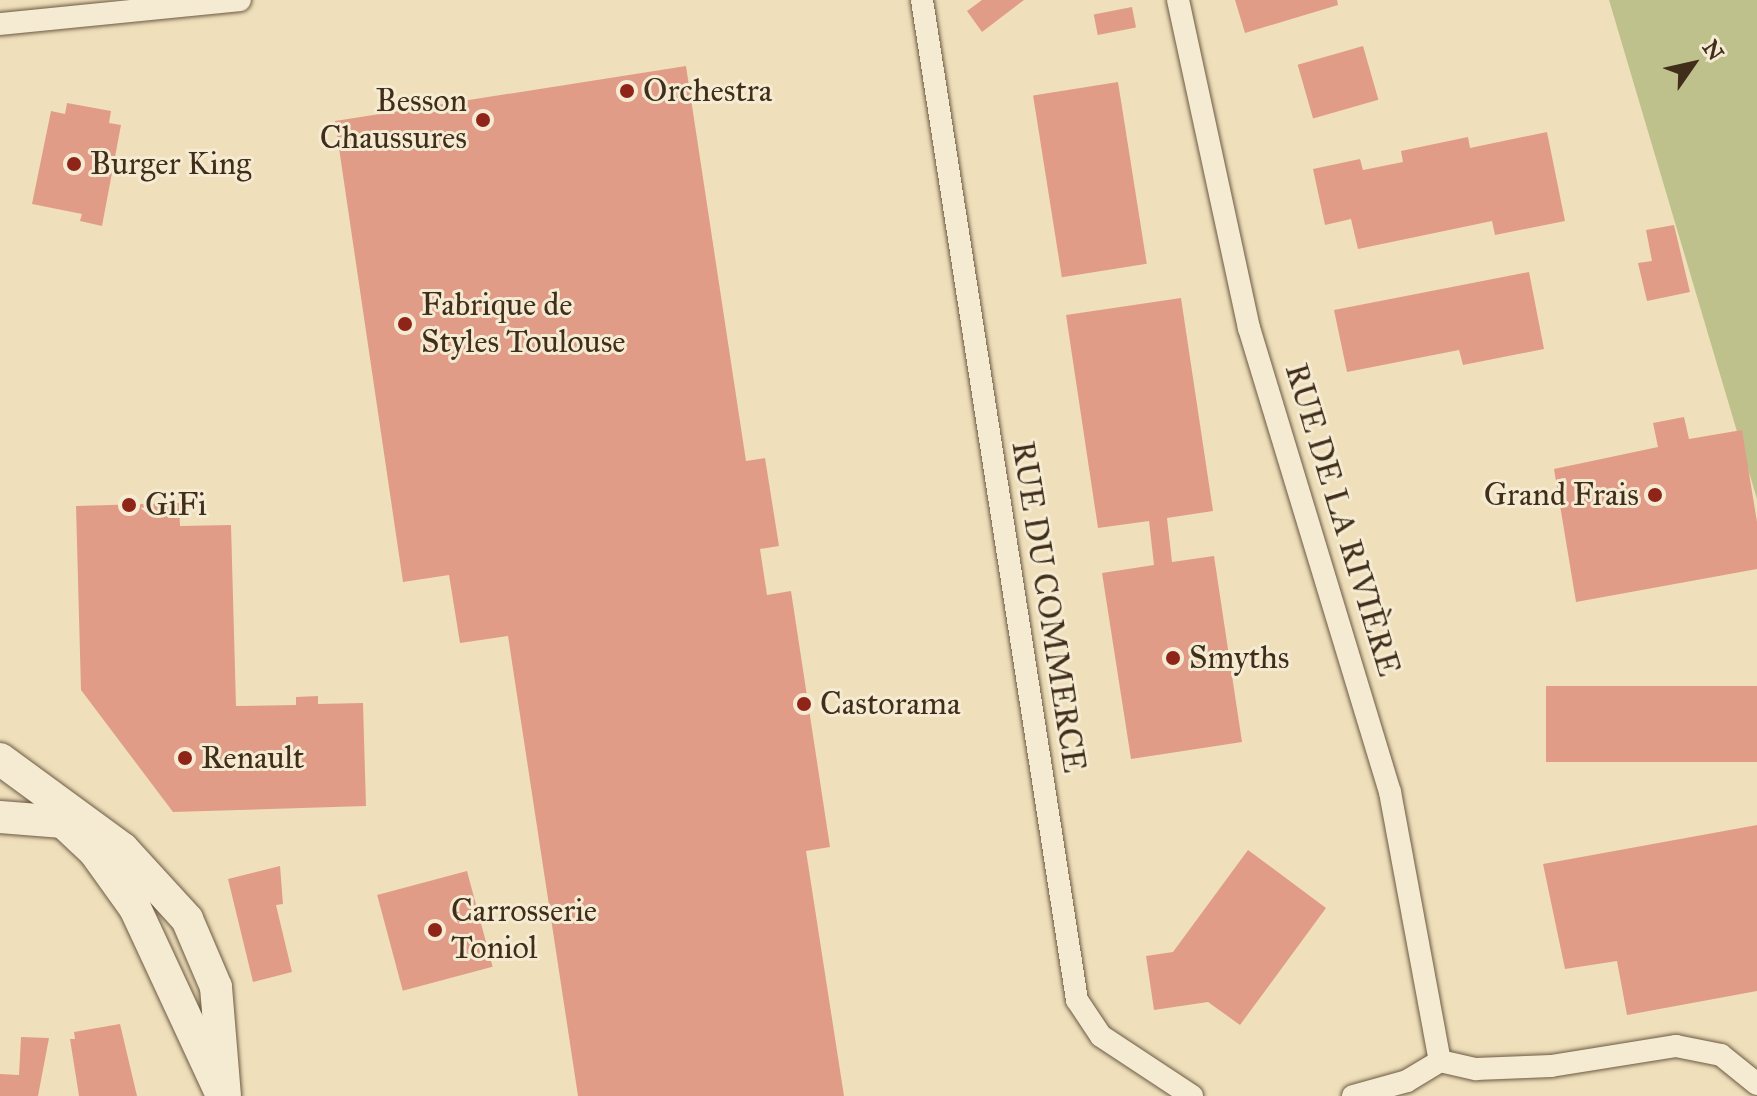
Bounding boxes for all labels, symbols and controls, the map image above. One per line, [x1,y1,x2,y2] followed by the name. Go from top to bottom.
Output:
[1653,24,1733,104] north arrow
[1697,35,1730,66] text: N
[643,72,772,110] place label: Orchestra
[618,82,636,100] marker: Orchestra
[320,83,467,158] place label: Besson Chaussures
[474,111,492,129] marker: Besson Chaussures
[90,145,251,183] place label: Burger King
[65,155,83,173] marker: Burger King
[421,287,626,362] place label: Fabrique de Styles Toulouse
[396,315,414,333] marker: Fabrique de Styles Toulouse
[1276,359,1408,681] street label: RUE DE LA RIVIÈRE
[1003,439,1093,775] street label: RUE DU COMMERCE
[1484,476,1639,514] place label: Grand Frais
[145,486,207,524] place label: GiFi
[1646,486,1664,504] marker: Grand Frais
[120,496,138,514] marker: GiFi
[1189,639,1289,677] place label: Smyths
[1164,649,1182,667] marker: Smyths
[820,685,961,723] place label: Castorama
[795,695,813,713] marker: Castorama
[201,739,304,777] place label: Renault
[176,749,194,767] marker: Renault
[451,893,597,968] place label: Carrosserie Toniol
[426,921,444,939] marker: Carrosserie Toniol

